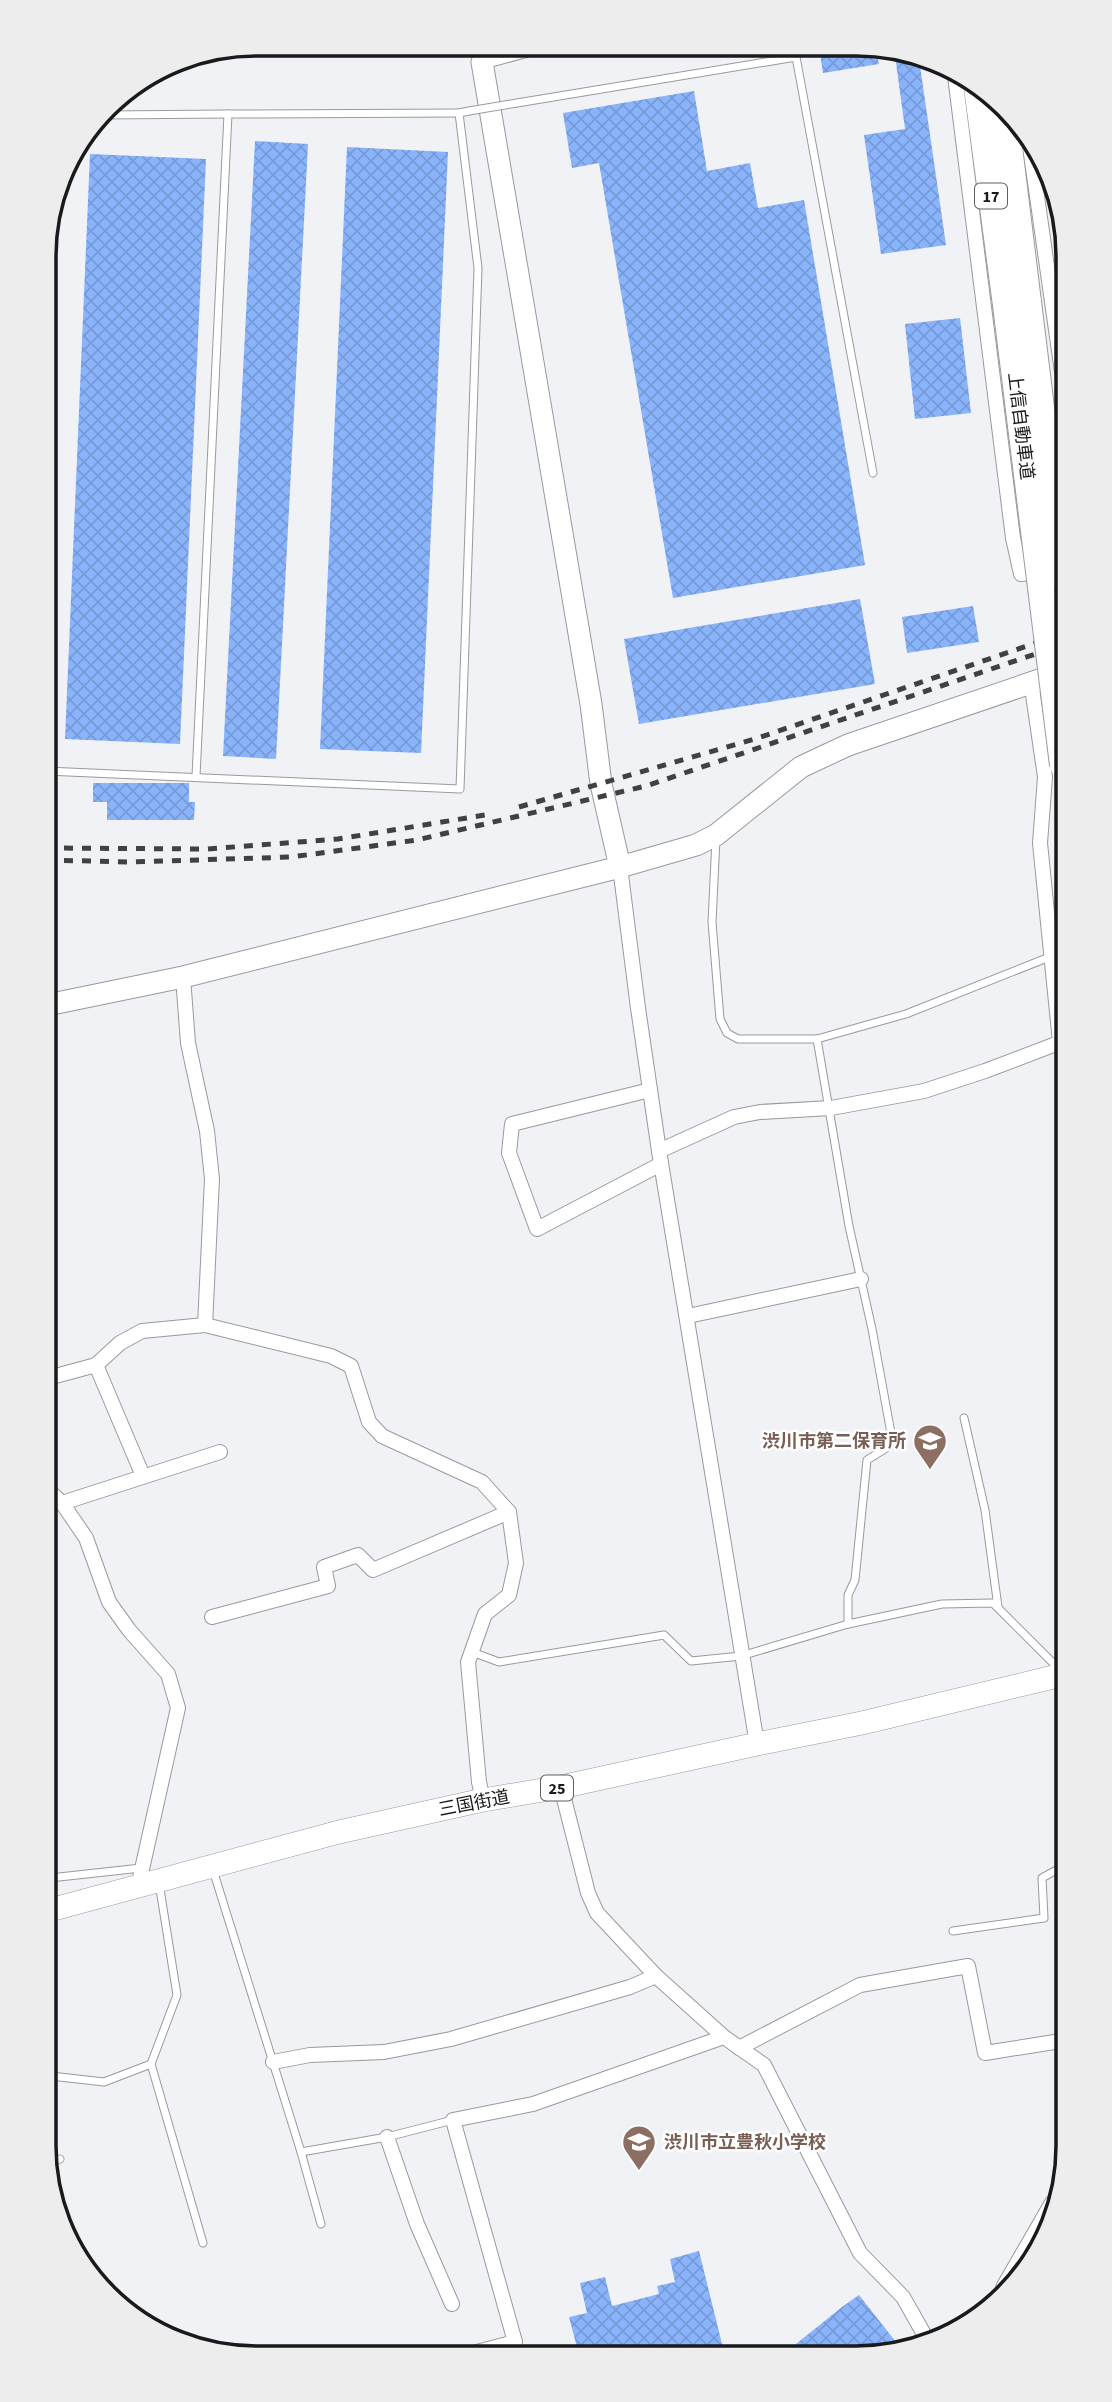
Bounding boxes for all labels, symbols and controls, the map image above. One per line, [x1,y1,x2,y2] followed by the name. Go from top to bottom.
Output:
[975,184,1007,208] road number: 17
[1002,371,1039,481] street label: 上信自動車道
[911,1422,949,1471] school or university icon: 渋川市第二保育所
[762,1429,906,1454] place label: 渋川市第二保育所
[541,1776,573,1800] road number: 25
[436,1784,512,1823] street label: 三国街道
[620,2123,658,2172] school or university icon: 渋川市立豊秋小学校
[664,2130,826,2155] place label: 渋川市立豊秋小学校

